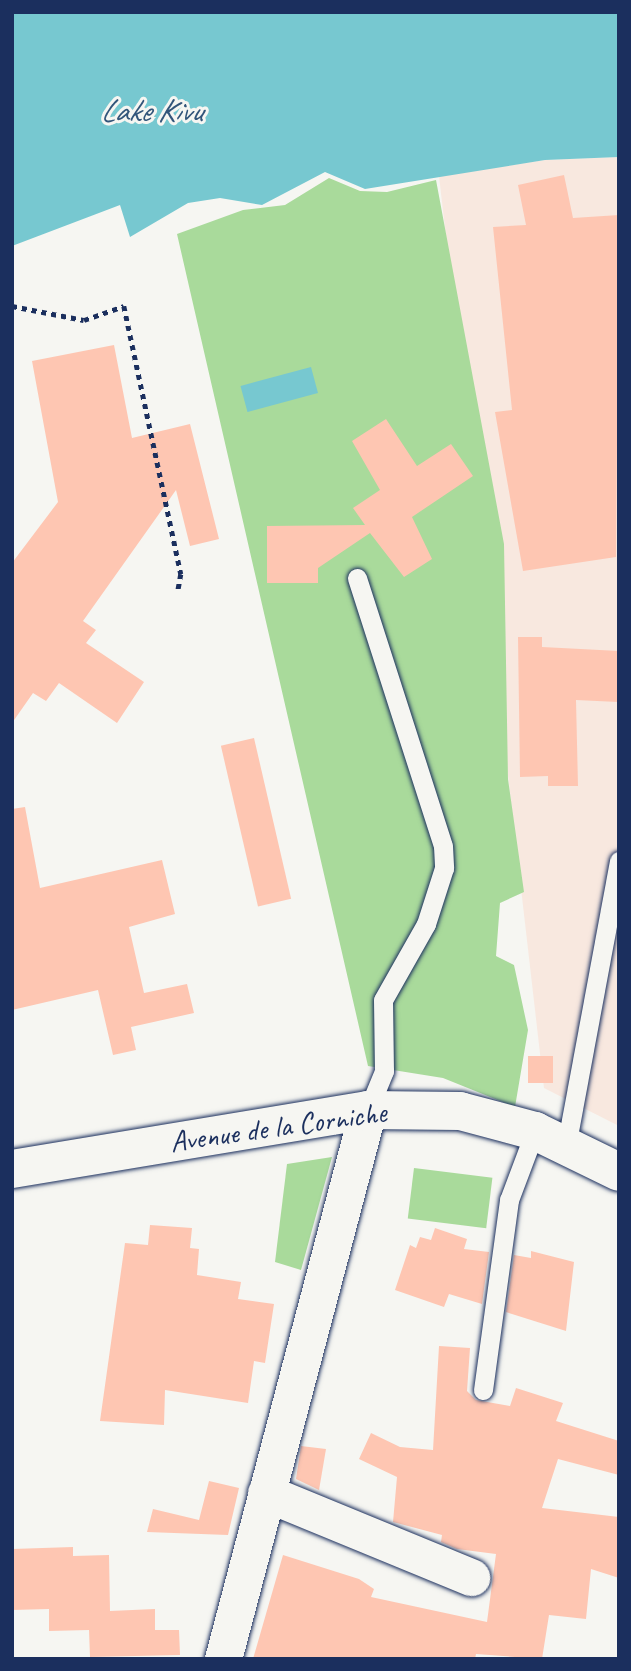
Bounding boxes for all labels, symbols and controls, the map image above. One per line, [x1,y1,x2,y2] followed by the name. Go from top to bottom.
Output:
[100,92,202,130] water label: Lake Kivu
[167,1094,389,1160] street label: Avenue de la Corniche

